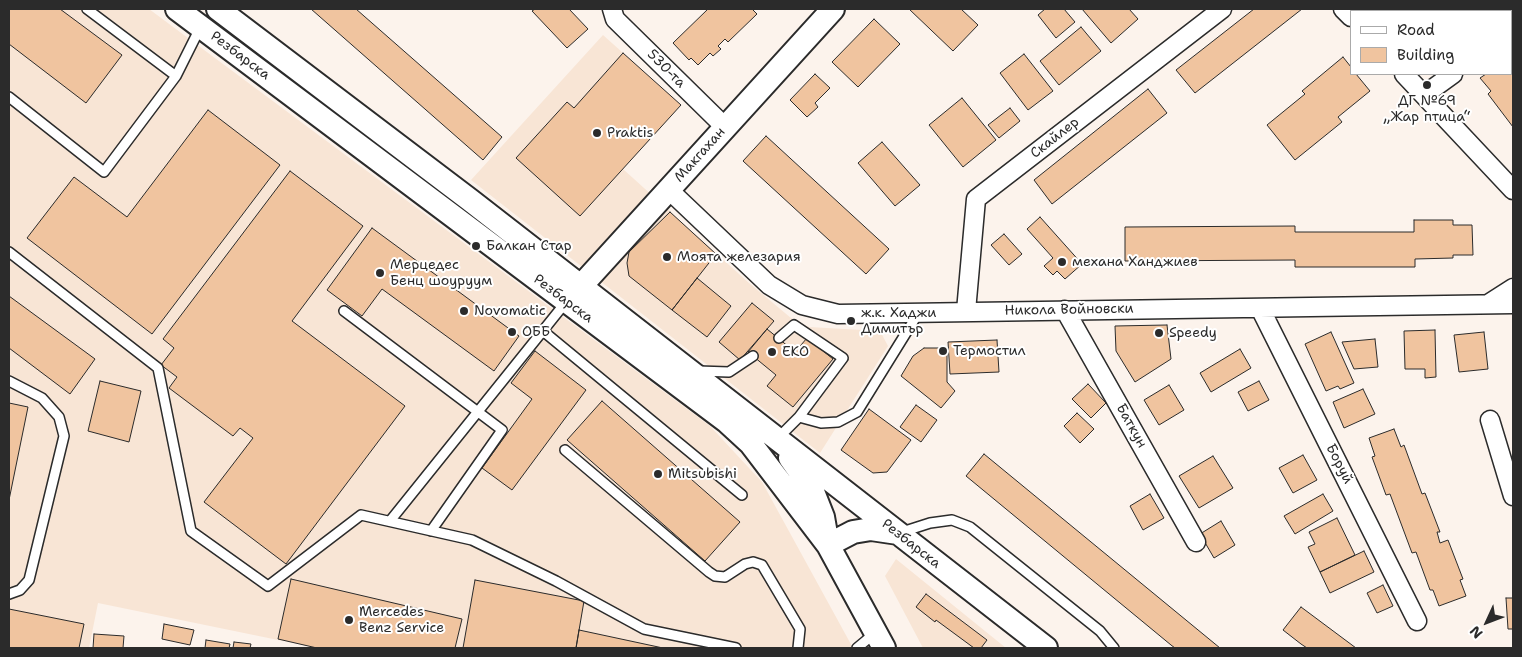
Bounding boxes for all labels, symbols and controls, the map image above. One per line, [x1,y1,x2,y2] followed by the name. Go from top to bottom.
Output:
[1350,10,1512,75] legend
[1397,20,1435,40] text: Road
[207,28,273,84] street label: Резбарска
[1397,45,1454,65] text: Building
[643,46,689,92] street label: 530-та
[1421,79,1433,91] marker: ДГ №69 „Жар птица“
[1384,93,1470,125] place label: ДГ №69 „Жар птица“
[1027,114,1083,162] street label: Скайлер
[671,124,729,186] street label: Макгахан
[607,125,653,141] place label: Praktis
[591,127,603,139] marker: Praktis
[486,238,572,254] place label: Балкан Стар
[470,240,482,252] marker: Балкан Стар
[677,249,801,265] place label: Моята железария
[661,251,673,263] marker: Моята железария
[1072,254,1198,270] place label: механа Ханджиев
[1056,256,1068,268] marker: механа Ханджиев
[390,257,492,290] place label: Мерцедес Бенц шоуруум
[374,267,386,279] marker: Мерцедес Бенц шоуруум
[530,271,596,327] street label: Резбарска
[1004,300,1134,320] street label: Никола Войновски
[474,303,546,319] place label: Novomatic
[458,305,470,317] marker: Novomatic
[861,305,936,338] place label: ж.к. Хаджи Димитър
[845,315,857,327] marker: ж.к. Хаджи Димитър
[522,324,550,340] place label: ОББ
[1169,325,1217,341] place label: Speedy
[506,326,518,338] marker: ОББ
[1153,327,1165,339] marker: Speedy
[953,343,1026,359] place label: Термостил
[782,344,809,360] place label: EKO
[937,345,949,357] marker: Термостил
[766,346,778,358] marker: EKO
[1112,401,1150,451] street label: Баткун
[1322,441,1356,487] street label: Боруй
[668,466,737,482] place label: Mitsubishi
[652,468,664,480] marker: Mitsubishi
[878,516,944,572] street label: Резбарска
[1462,597,1512,647] north arrow
[359,604,444,636] place label: Mercedes Benz Service
[343,614,355,626] marker: Mercedes Benz Service
[1466,622,1486,642] text: N

